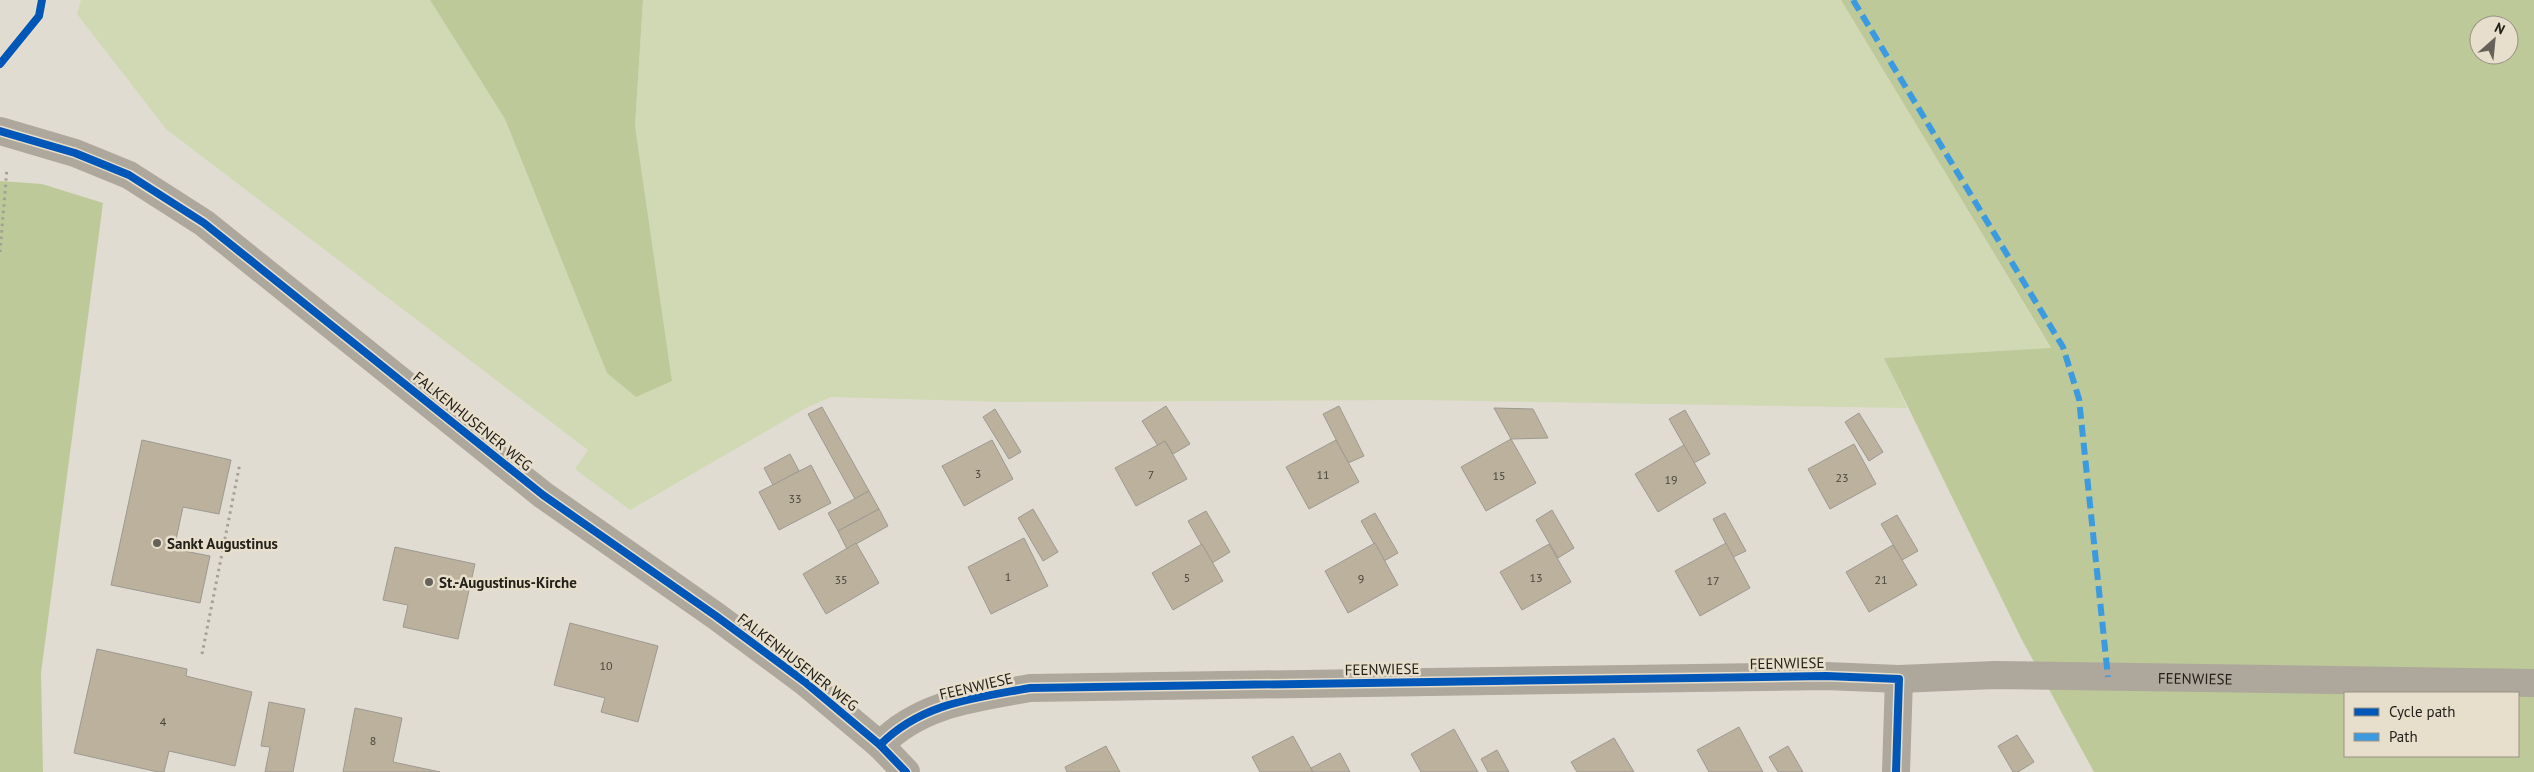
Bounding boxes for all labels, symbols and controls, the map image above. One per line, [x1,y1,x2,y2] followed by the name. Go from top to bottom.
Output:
[2469,15,2519,65] north arrow
[2492,18,2508,39] text: N
[410,367,536,475] street label: FALKENHUSENER WEG
[975,466,981,481] house number: 3
[1148,467,1154,482] house number: 7
[1316,467,1330,482] house number: 11
[1492,468,1506,483] house number: 15
[1835,470,1849,485] house number: 23
[1664,472,1678,487] house number: 19
[788,491,802,506] house number: 33
[167,534,278,553] place label: Sankt Augustinus
[151,537,163,549] marker: Sankt Augustinus
[1005,569,1011,584] house number: 1
[1184,570,1190,585] house number: 5
[1529,570,1543,585] house number: 13
[1358,571,1364,586] house number: 9
[834,572,848,587] house number: 35
[1874,572,1888,587] house number: 21
[439,573,577,592] place label: St.-Augustinus-Kirche
[1706,573,1720,588] house number: 17
[423,576,435,588] marker: St.-Augustinus-Kirche
[734,609,862,715] street label: FALKENHUSENER WEG
[1749,653,1825,673] street label: FEENWIESE
[599,658,613,673] house number: 10
[1344,659,1420,679] street label: FEENWIESE
[937,668,1015,704] street label: FEENWIESE
[2158,668,2233,688] street label: FEENWIESE
[2344,692,2519,757] legend
[2389,702,2455,721] text: Cycle path
[160,714,167,729] house number: 4
[2389,727,2418,746] text: Path
[370,733,376,748] house number: 8

